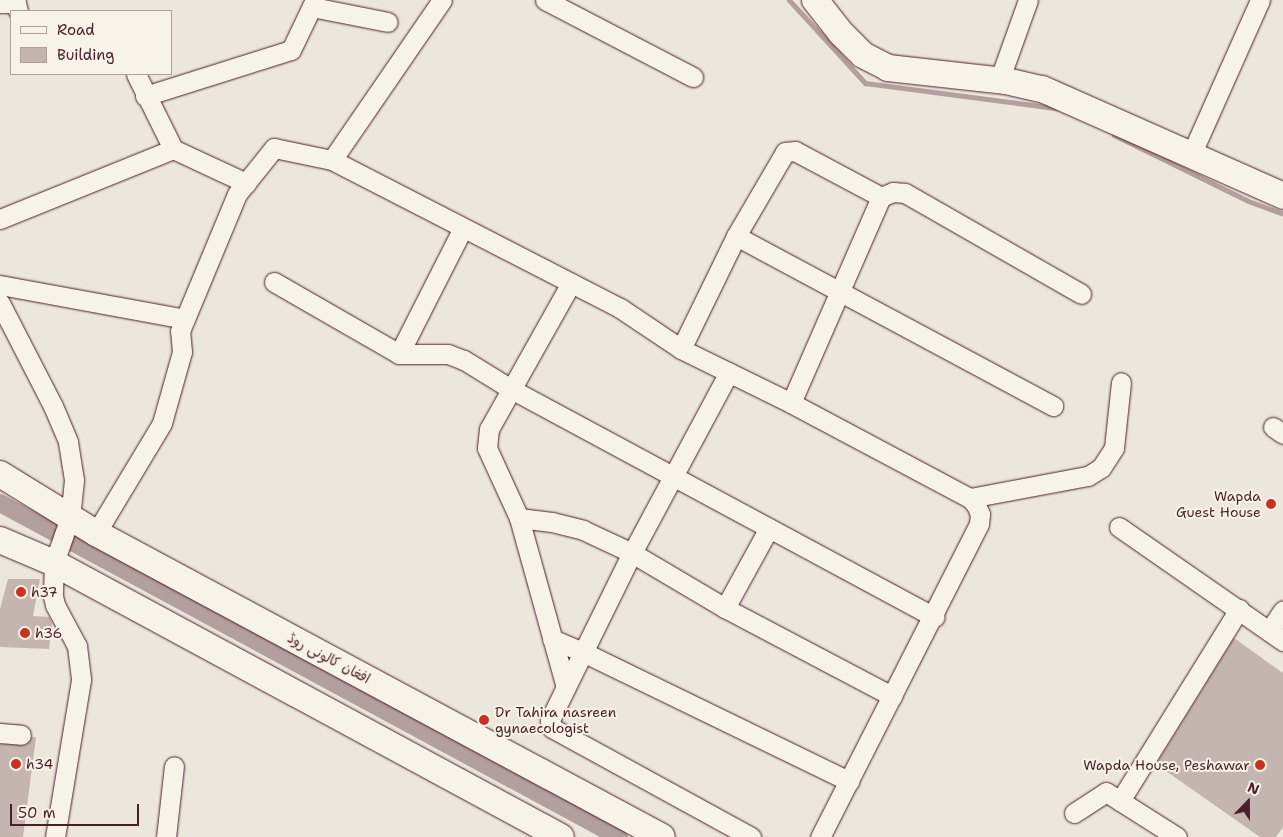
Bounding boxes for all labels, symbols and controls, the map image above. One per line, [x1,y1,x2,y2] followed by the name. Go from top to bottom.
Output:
[10,10,172,75] legend
[57,20,95,40] text: Road
[57,45,114,65] text: Building
[1176,488,1261,520] place label: Wapda Guest House
[1265,498,1277,510] marker: Wapda Guest House
[31,584,58,600] place label: h37
[15,586,27,598] marker: h37
[35,625,62,641] place label: h36
[19,627,31,639] marker: h36
[285,629,373,687] street label: افغان کالونی روڈ
[495,704,616,736] place label: Dr Tahira nasreen gynaecologist
[477,713,491,727] marker: Dr Tahira nasreen gynaecologist
[26,756,53,772] place label: h34
[1083,757,1250,773] place label: Wapda House, Peshawar
[10,758,22,770] marker: h34
[1254,759,1266,771] marker: Wapda House, Peshawar
[1223,777,1273,827] north arrow
[1245,778,1262,799] text: N
[12,794,141,826] scale bar
[18,803,56,823] text: 50 m

